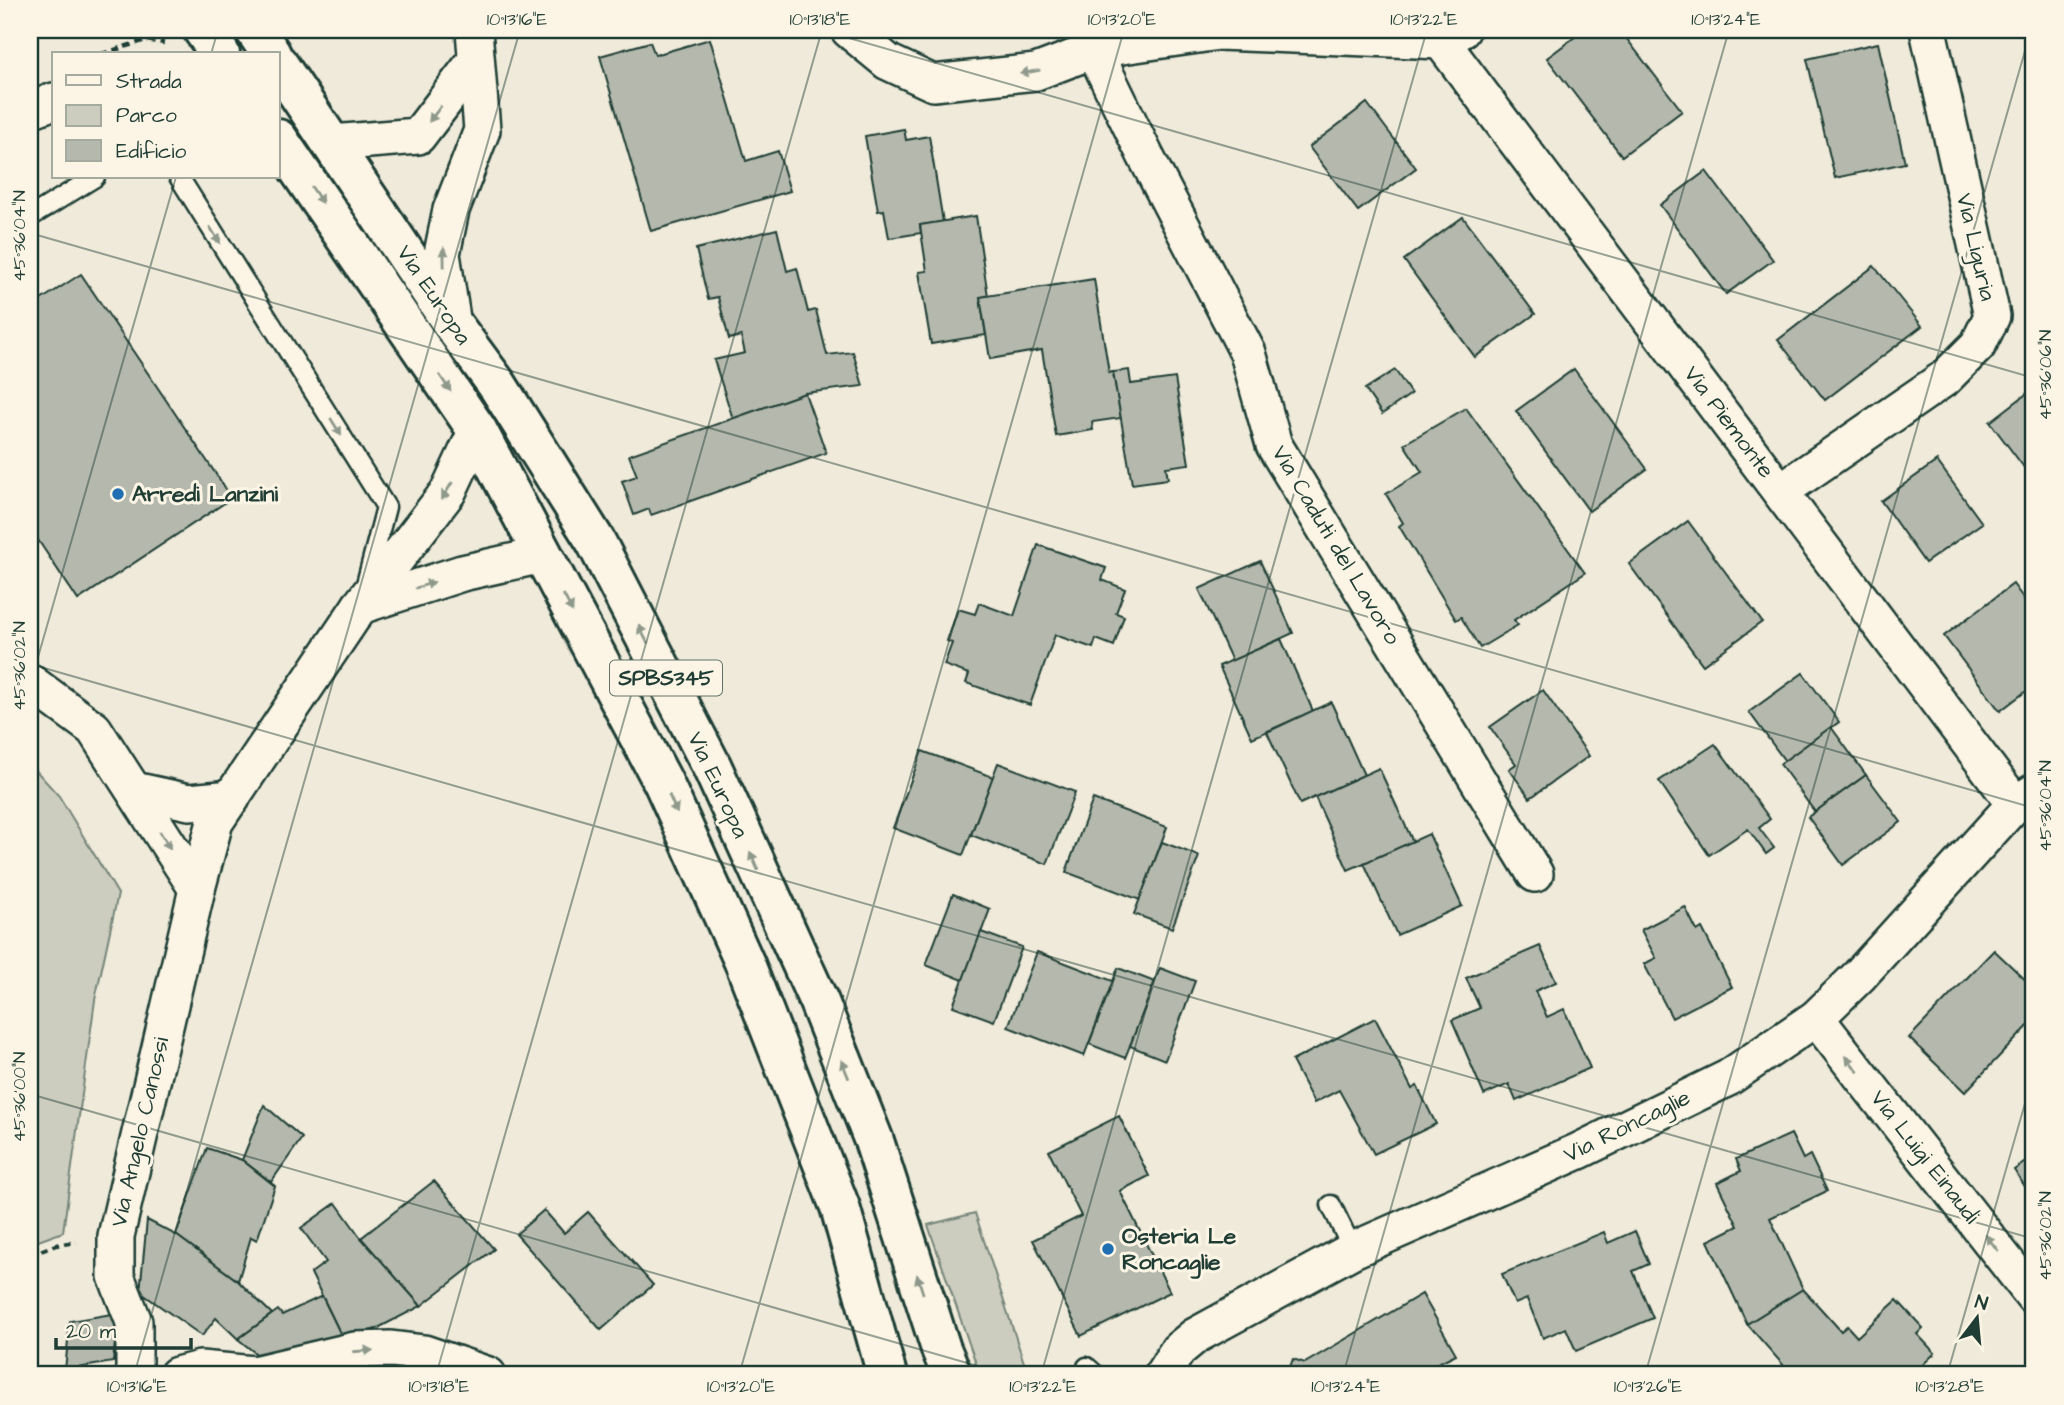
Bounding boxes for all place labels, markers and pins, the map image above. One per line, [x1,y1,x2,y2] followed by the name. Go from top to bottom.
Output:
[132,478,279,510] place label: Arredi Lanzini
[110,486,126,502] marker: Arredi Lanzini
[1122,1220,1237,1279] place label: Osteria Le Roncaglie
[1100,1241,1116,1257] marker: Osteria Le Roncaglie

